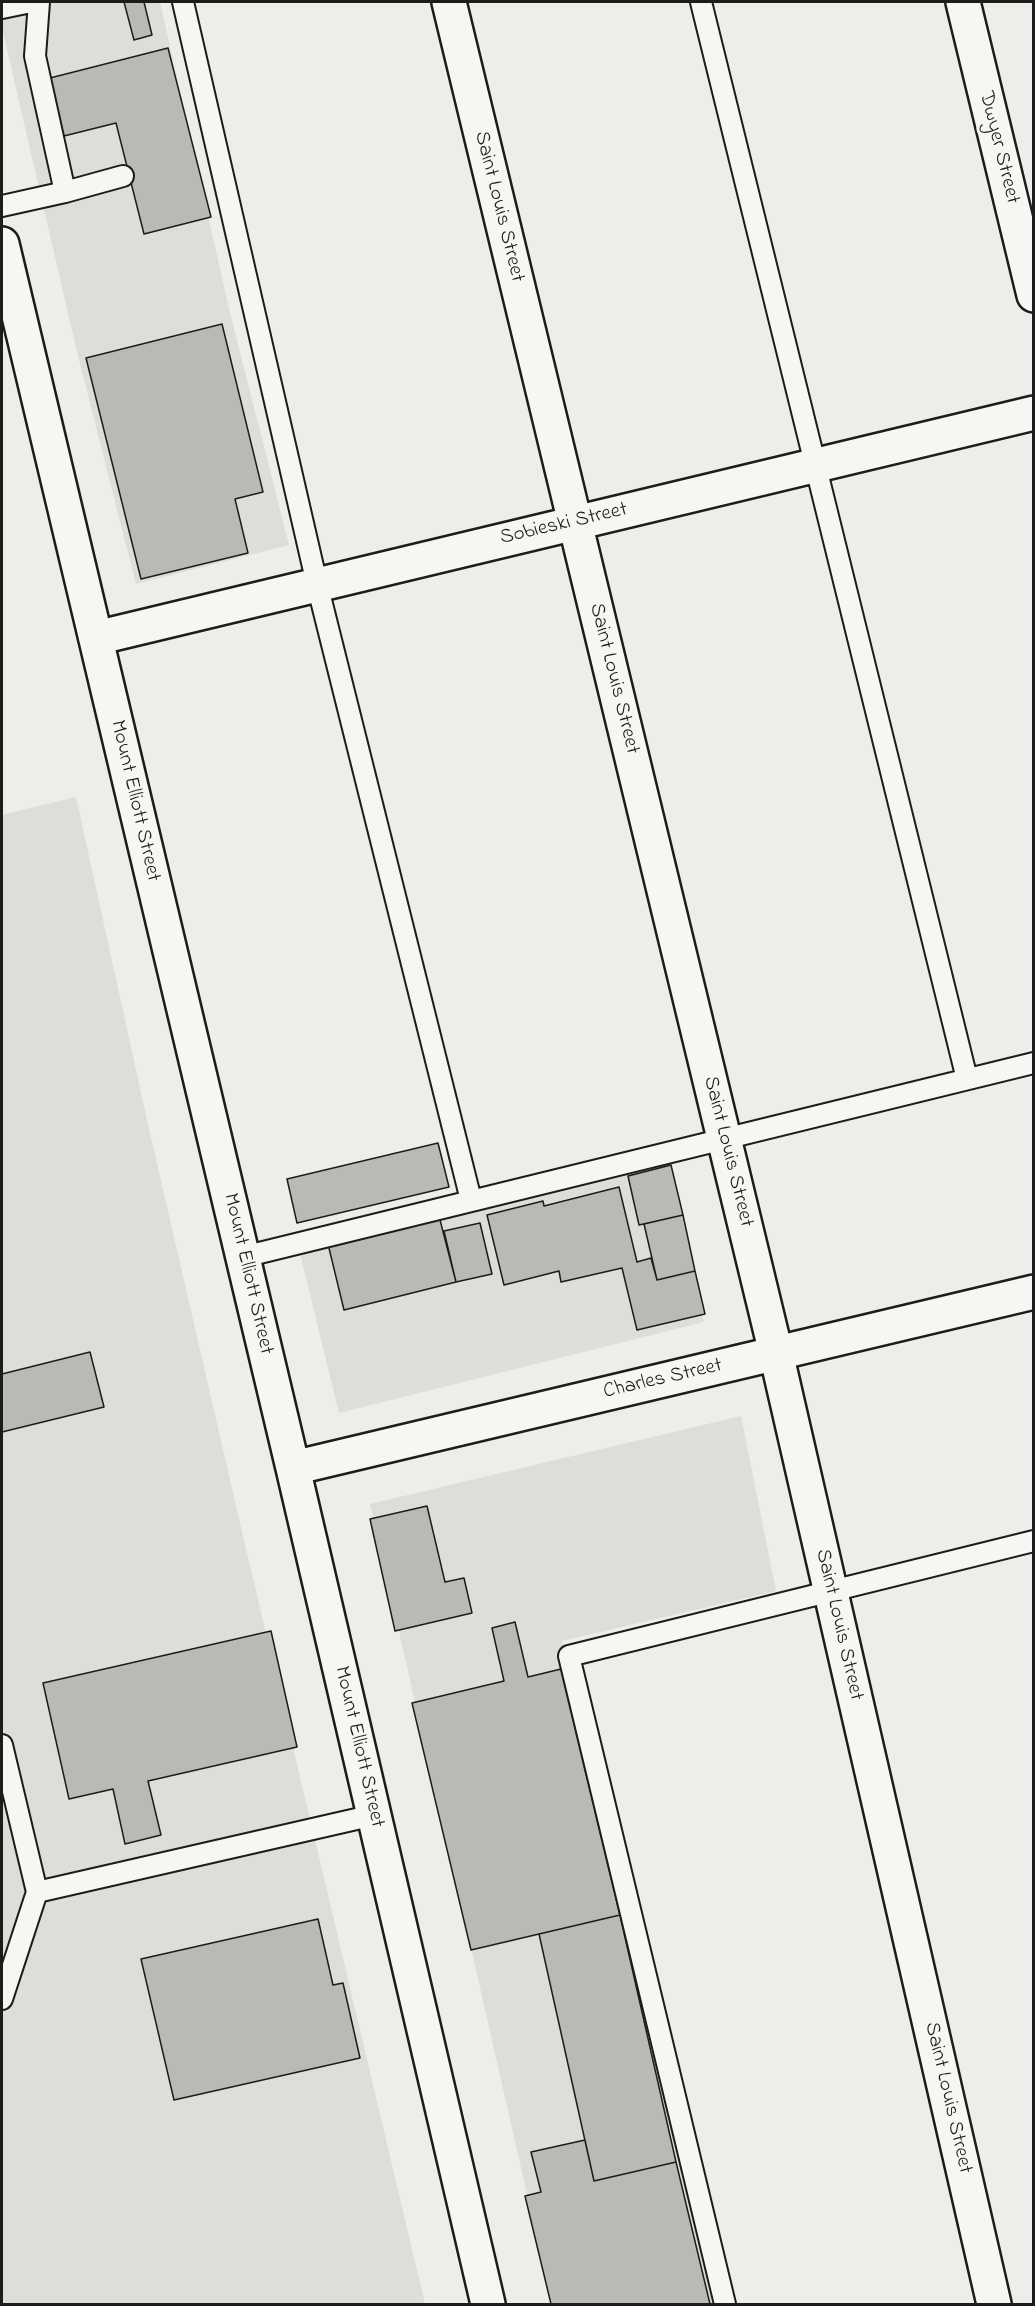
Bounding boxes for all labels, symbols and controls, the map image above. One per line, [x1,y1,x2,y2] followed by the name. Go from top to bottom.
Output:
[972,89,1024,207] street label: Dwyer Street
[467,129,529,285] street label: Saint Louis Street
[498,498,630,552] street label: Sobieski Street
[582,601,644,757] street label: Saint Louis Street
[103,718,165,884] street label: Mount Elliott Street
[696,1074,758,1230] street label: Saint Louis Street
[216,1191,278,1357] street label: Mount Elliott Street
[601,1354,725,1406] street label: Charles Street
[808,1547,868,1703] street label: Saint Louis Street
[327,1664,389,1830] street label: Mount Elliott Street
[917,2020,977,2176] street label: Saint Louis Street

